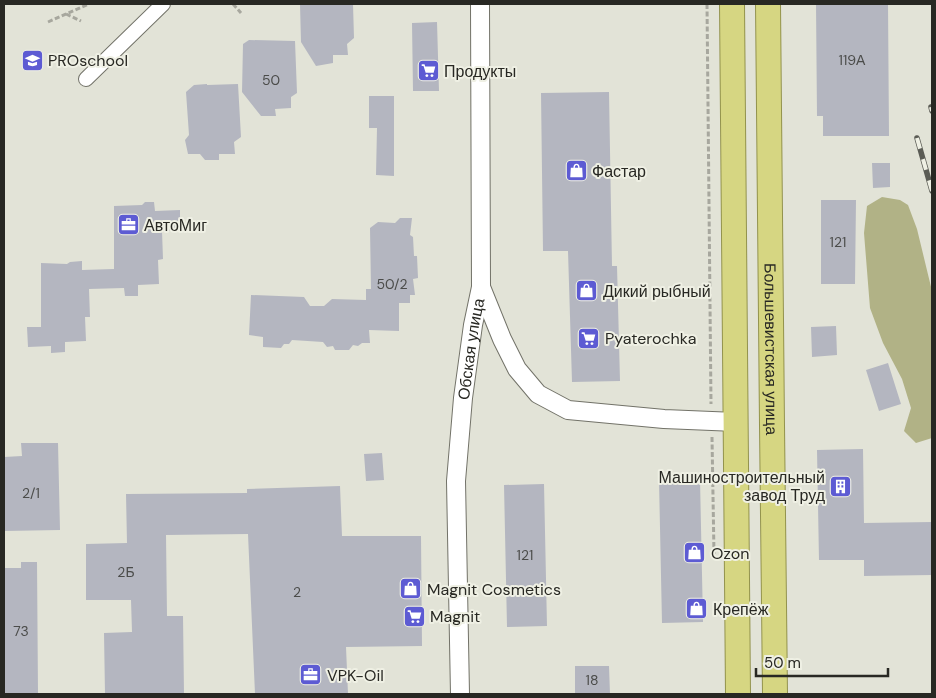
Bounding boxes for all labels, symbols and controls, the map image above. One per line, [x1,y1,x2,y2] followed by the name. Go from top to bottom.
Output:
[20,48,44,72] school or university icon: PROschool
[48,50,128,71] place label: PROschool
[839,51,866,69] house number: 119А
[416,59,440,83] supermarket icon: Продукты
[444,61,516,82] place label: Продукты
[262,71,280,89] house number: 50
[564,159,588,183] shop icon: Фастар
[592,161,646,182] place label: Фастар
[116,213,140,237] office icon: АвтоМиг
[144,215,207,236] place label: АвтоМиг
[830,233,846,251] house number: 121
[759,263,782,435] street label: Большевистская улица
[376,275,408,293] house number: 50/2
[575,279,599,303] shop icon: Дикий рыбный
[603,281,711,302] place label: Дикий рыбный
[453,296,489,401] street label: Обская улица
[577,326,601,350] supermarket icon: Pyaterochka
[605,328,696,349] place label: Pyaterochka
[659,467,826,506] place label: Машиностроительный завод Труд
[829,474,853,498] building icon: Машиностроительный завод Труд
[22,484,40,502] house number: 2/1
[683,541,707,565] shop icon: Ozon
[711,543,749,564] place label: Ozon
[517,546,533,564] house number: 121
[117,563,135,581] house number: 2Б
[399,577,423,601] shop icon: Magnit Cosmetics
[427,579,561,600] place label: Magnit Cosmetics
[293,583,301,601] house number: 2
[685,597,709,621] shop icon: Крепёж
[713,599,769,620] place label: Крепёж
[402,604,426,628] supermarket icon: Magnit
[430,606,480,627] place label: Magnit
[13,622,29,640] house number: 73
[756,646,888,678] scale bar
[764,653,801,673] text: 50 m
[299,663,323,687] office icon: VPK-Oil
[327,665,384,686] place label: VPK-Oil
[586,671,598,689] house number: 18

